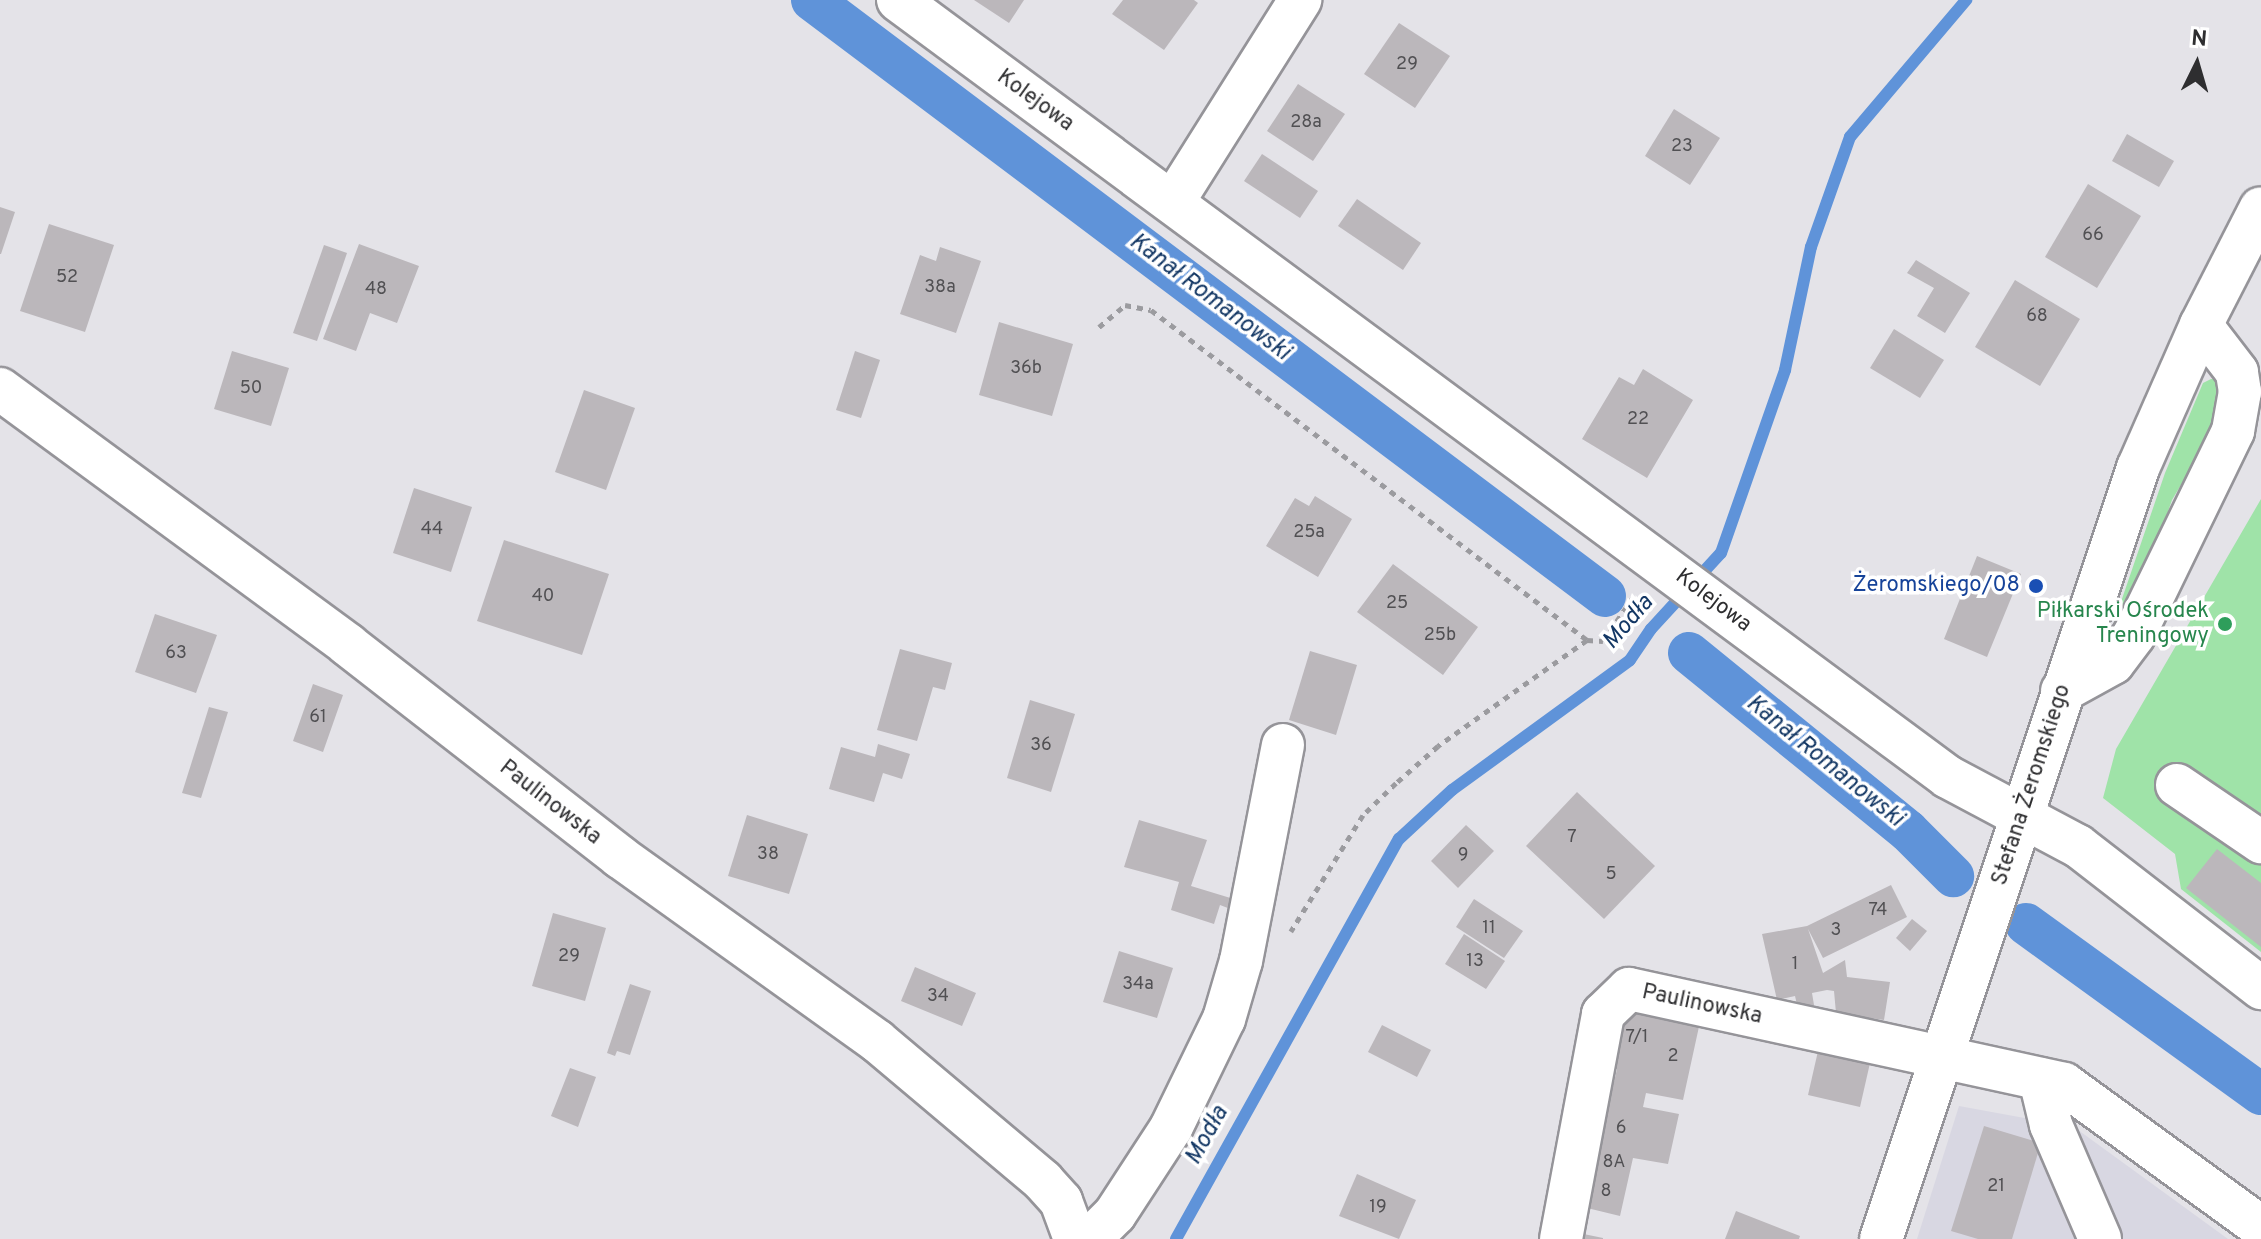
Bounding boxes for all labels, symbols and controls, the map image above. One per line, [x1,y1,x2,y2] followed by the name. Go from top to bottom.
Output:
[2157,24,2237,104] north arrow
[2190,25,2208,54] text: N
[1396,54,1418,76] house number: 29
[991,64,1079,138] street label: Kolejowa
[1290,112,1322,134] house number: 28a
[1671,136,1693,158] house number: 23
[2082,225,2104,247] house number: 66
[1123,228,1295,368] water label: Kanał Romanowski
[56,267,78,289] house number: 52
[924,277,956,299] house number: 38a
[365,279,387,301] house number: 48
[2026,306,2048,328] house number: 68
[1010,358,1042,380] house number: 36b
[240,378,262,400] house number: 50
[1627,409,1649,431] house number: 22
[421,519,443,541] house number: 44
[1293,522,1325,544] house number: 25a
[1670,564,1756,638] street label: Kolejowa
[1853,573,2020,599] place label: Żeromskiego/08
[2027,577,2045,595] marker: Żeromskiego/08
[532,586,554,608] house number: 40
[1598,590,1660,656] water label: Modła
[1386,593,1408,615] house number: 25
[2037,598,2209,650] place label: Piłkarski Ośrodek Treningowy
[2216,615,2234,633] marker: Piłkarski Ośrodek Treningowy
[1424,625,1456,647] house number: 25b
[165,643,187,665] house number: 63
[1987,681,2077,889] street label: Stefana Żeromskiego
[1739,690,1909,834] water label: Kanał Romanowski
[309,707,327,729] house number: 61
[1030,735,1052,757] house number: 36
[494,755,606,851] street label: Paulinowska
[1567,827,1577,849] house number: 7
[757,844,779,866] house number: 38
[1458,845,1468,867] house number: 9
[1605,864,1617,886] house number: 5
[1869,900,1887,922] house number: 74
[1482,918,1496,940] house number: 11
[1831,920,1841,942] house number: 3
[558,946,580,968] house number: 29
[1466,951,1484,973] house number: 13
[1792,954,1798,976] house number: 1
[1122,974,1154,996] house number: 34a
[1640,979,1764,1031] street label: Paulinowska
[927,986,949,1008] house number: 34
[1626,1027,1648,1049] house number: 7/1
[1667,1046,1679,1068] house number: 2
[1180,1102,1236,1170] water label: Modła
[1616,1118,1626,1140] house number: 6
[1602,1152,1626,1174] house number: 8A
[1987,1176,2005,1198] house number: 21
[1601,1181,1611,1203] house number: 8
[1369,1197,1387,1219] house number: 19

